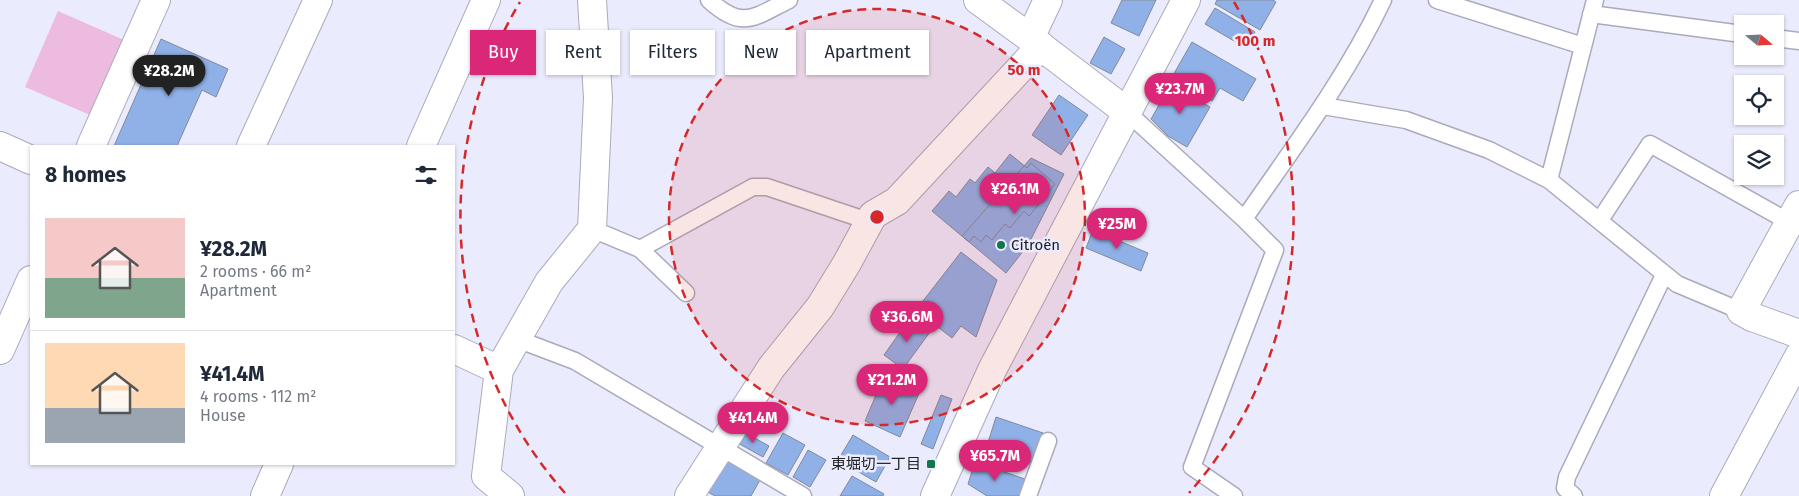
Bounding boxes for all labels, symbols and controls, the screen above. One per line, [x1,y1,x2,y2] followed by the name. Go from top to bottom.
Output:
[1734,15,1784,65] north arrow
[1734,15,1784,185] map controls
[470,30,536,75] chip: Buy
[546,30,620,75] chip: Rent
[630,30,715,75] chip: Filters
[725,30,796,75] chip: New
[806,30,929,75] chip: Apartment
[1235,32,1275,50] text: 100 m
[128,54,210,97] pin: ¥28.2M
[143,61,195,80] text: ¥28.2M
[1007,61,1041,79] text: 50 m
[1139,72,1221,115] pin: ¥23.7M
[1734,75,1784,125] button: locate
[1155,79,1205,98] text: ¥23.7M
[1734,135,1784,185] button: layers
[412,161,440,189] icon: filters
[45,162,126,188] text: 8 homes
[974,172,1056,215] pin: ¥26.1M
[991,179,1039,198] text: ¥26.1M
[868,208,886,226] centre of rings
[1087,208,1147,250] pin: ¥25M
[1098,214,1136,233] text: ¥25M
[200,236,267,262] text: ¥28.2M
[1011,236,1060,254] place label: Citroën
[85,238,145,298] icon: home
[995,239,1007,251] marker: Citroën
[200,262,311,281] text: 2 rooms · 66 m²
[200,281,277,300] text: Apartment
[866,300,948,343] pin: ¥36.6M
[881,307,933,326] text: ¥36.6M
[200,361,265,387] text: ¥41.4M
[85,363,145,423] icon: home
[851,364,933,406] pin: ¥21.2M
[868,370,916,389] text: ¥21.2M
[200,387,316,406] text: 4 rooms · 112 m²
[712,402,794,444] pin: ¥41.4M
[200,406,246,425] text: House
[728,408,778,427] text: ¥41.4M
[954,440,1036,482] pin: ¥65.7M
[970,446,1020,465] text: ¥65.7M
[831,455,921,473] place label: 東堀切一丁目
[925,458,937,470] marker: 東堀切一丁目

